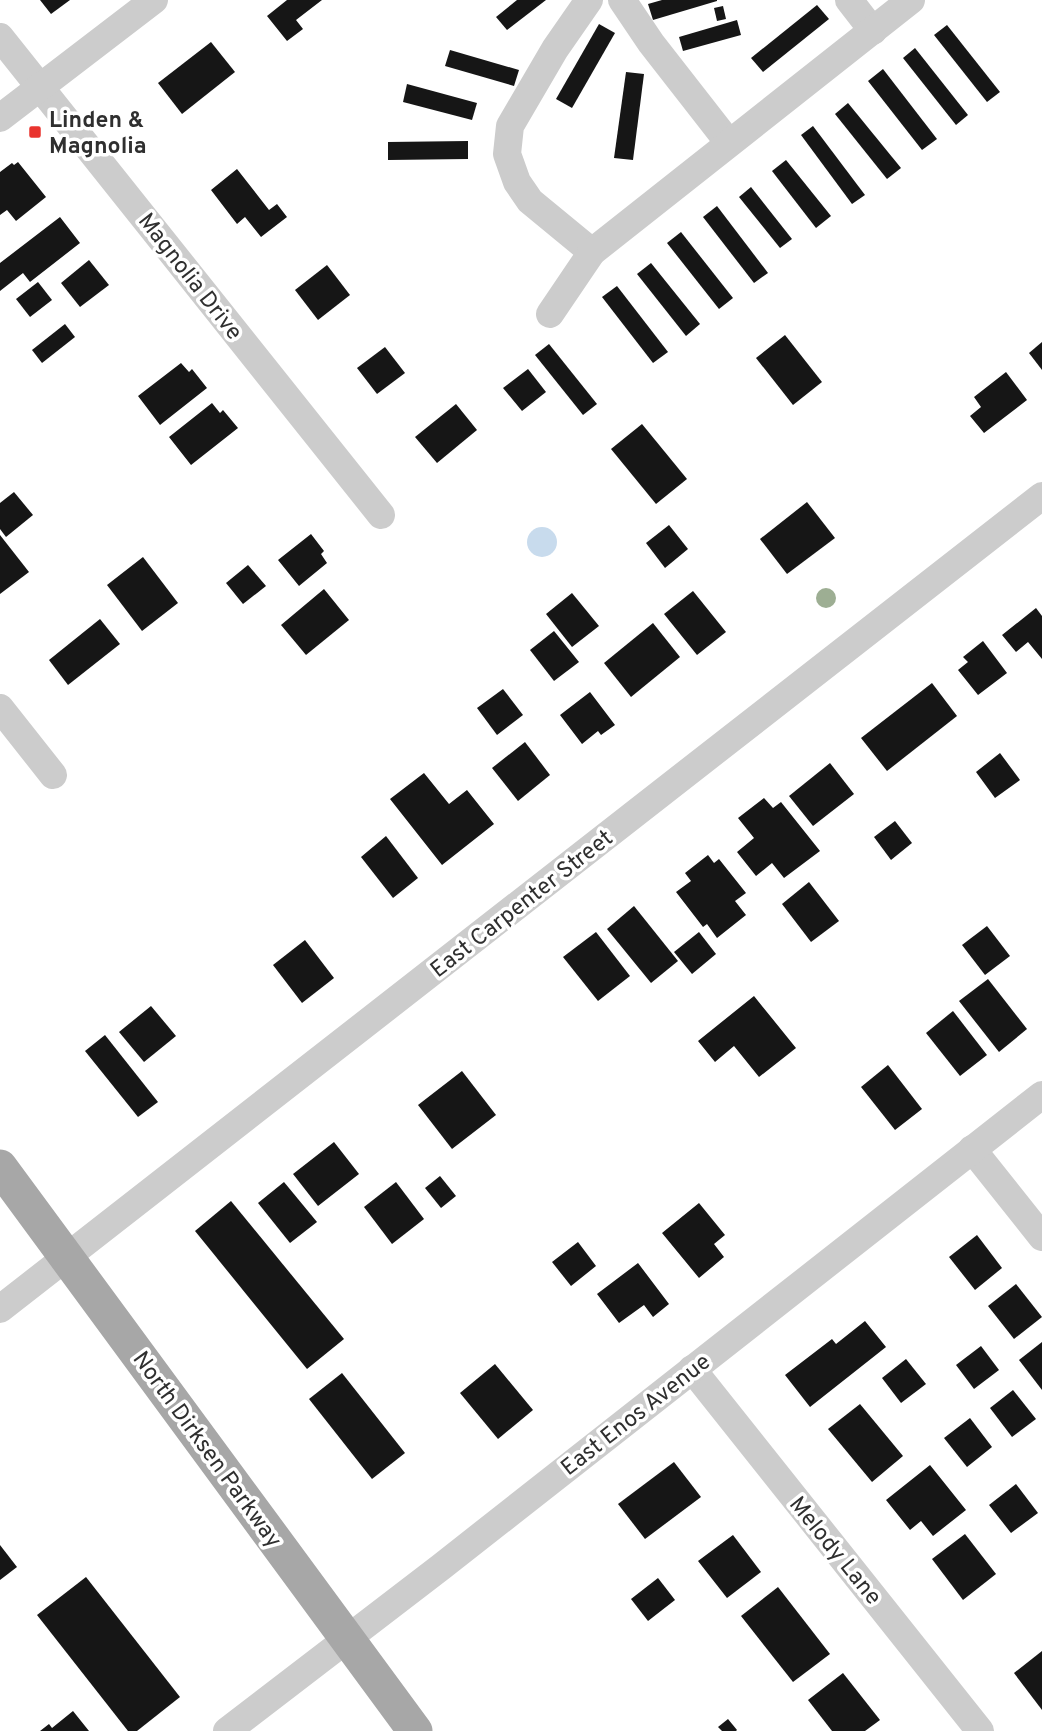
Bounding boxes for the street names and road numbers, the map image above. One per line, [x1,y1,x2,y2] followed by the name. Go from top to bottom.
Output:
[130,208,248,347] street label: Magnolia Drive
[425,825,620,985] street label: East Carpenter Street
[125,1346,287,1555] street label: North Dirksen Parkway
[556,1348,717,1483] street label: East Enos Avenue
[781,1491,887,1612] street label: Melody Lane

